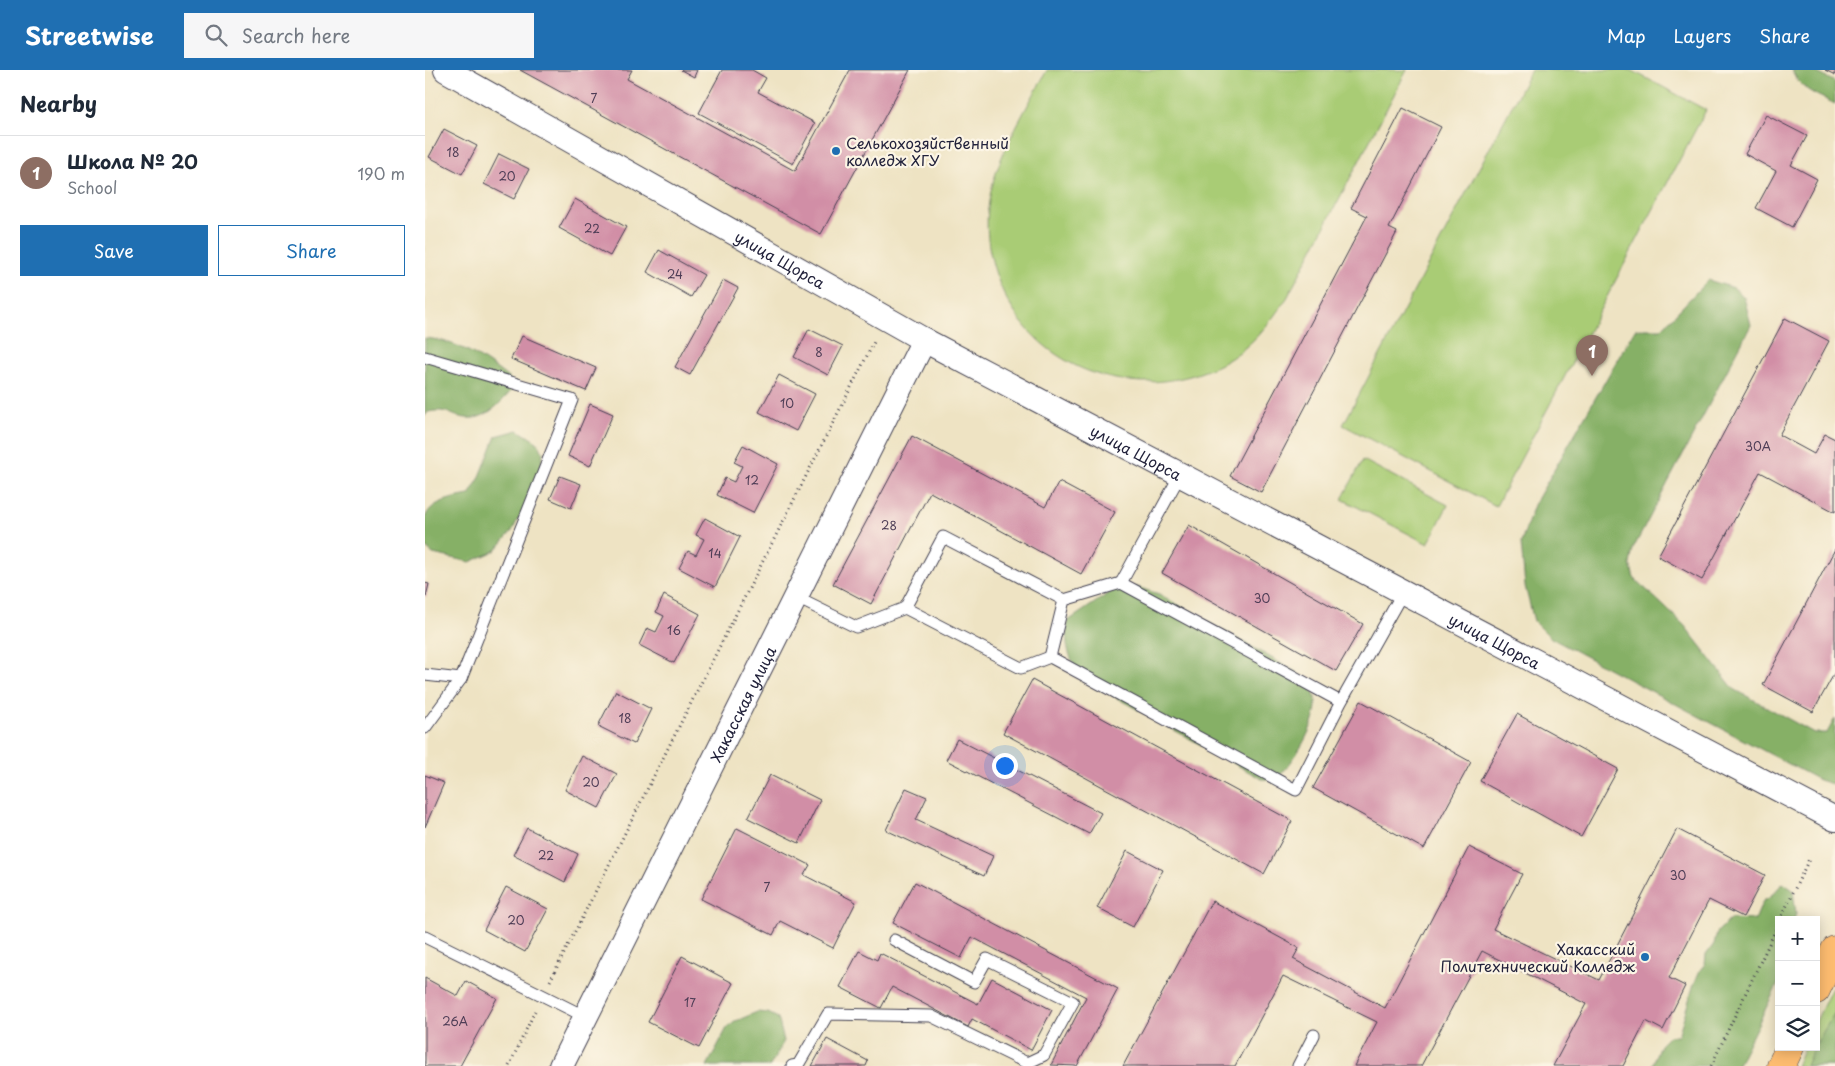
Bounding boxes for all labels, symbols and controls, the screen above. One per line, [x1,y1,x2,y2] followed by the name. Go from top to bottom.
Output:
[184,13,534,58] search box
[25,17,154,53] text: Streetwise
[202,21,230,49] icon: search
[242,21,350,49] text: Search here
[1607,22,1646,49] text: Map
[1674,22,1731,49] text: Layers
[1759,22,1810,49] text: Share
[20,87,97,119] text: Nearby
[591,89,598,107] house number: 7
[846,131,1009,171] place label: Селькохозяйственный колледж ХГУ
[447,143,459,161] house number: 18
[830,145,842,157] marker: Селькохозяйственный колледж ХГУ
[67,147,198,175] text: Школа № 20
[32,161,40,185] text: 1
[357,161,405,185] text: 190 m
[498,167,516,185] house number: 20
[67,175,117,199] text: School
[584,219,600,237] house number: 22
[731,224,830,294] street label: улица Щорса
[20,225,208,276] button: Save
[218,225,405,276] button: Share
[667,265,683,283] house number: 24
[1576,335,1608,376] pin: 1
[815,343,823,361] house number: 8
[780,394,794,412] house number: 10
[1087,418,1187,486] street label: улица Щорса
[1745,437,1771,455] house number: 30А
[745,471,759,489] house number: 12
[881,516,897,534] house number: 28
[708,544,722,562] house number: 14
[1254,589,1271,607] house number: 30
[1445,607,1545,674] street label: улица Щорса
[667,621,681,639] house number: 16
[703,641,781,766] street label: Хакасская улица
[619,709,631,727] house number: 18
[992,753,1018,779] your location
[582,773,600,791] house number: 20
[538,846,554,864] house number: 22
[1670,866,1687,884] house number: 30
[764,878,771,896] house number: 7
[507,911,525,929] house number: 20
[1775,916,1820,1051] map controls
[1775,916,1820,961] button: +
[1440,937,1636,977] place label: Хакасский Политехнический Колледж
[1639,951,1651,963] marker: Хакасский Политехнический Колледж
[1775,961,1820,1006] button: −
[684,993,696,1011] house number: 17
[1775,1006,1820,1051] button: layers
[442,1012,468,1030] house number: 26А

